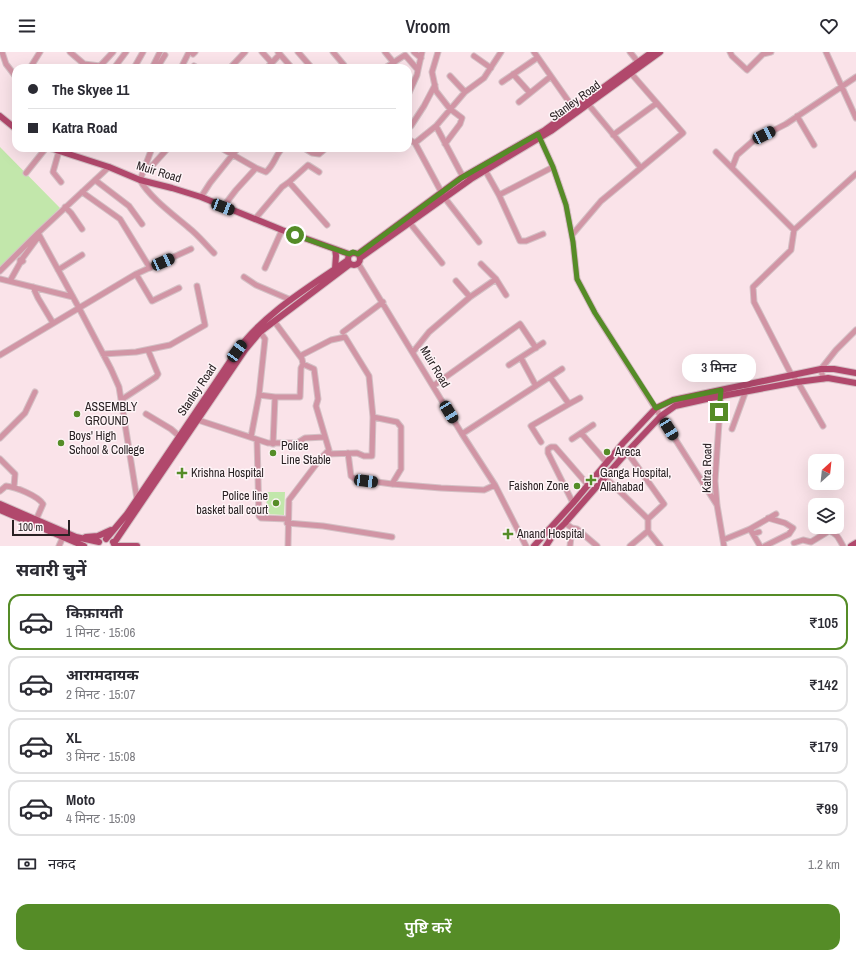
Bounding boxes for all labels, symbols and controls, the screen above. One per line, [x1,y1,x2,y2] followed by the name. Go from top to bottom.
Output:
[406,14,450,39] text: Vroom
[16,15,38,37] icon: menu
[818,15,840,37] icon: heart
[546,77,604,125] street label: Stanley Road
[52,79,129,100] text: The Skyee 11
[52,117,118,138] text: Katra Road
[751,124,777,146] car
[135,158,183,186] street label: Muir Road
[210,197,236,217] car
[286,226,304,244] route start
[150,252,176,272] car
[225,338,249,364] car
[416,343,454,391] street label: Muir Road
[682,354,756,382] callout: 3 मिनट
[701,359,737,376] text: 3 मिनट
[174,361,220,419] street label: Stanley Road
[84,399,138,429] place label: ASSEMBLY GROUND
[438,399,460,425] car
[710,403,728,421] route end
[72,409,82,419] marker: ASSEMBLY GROUND
[658,416,680,442] car
[69,428,144,458] place label: Boys' High School & College
[56,438,66,448] marker: Boys' High School & College
[281,438,331,468] place label: Police Line Stable
[699,443,715,493] street label: Katra Road
[614,444,641,460] place label: Areca
[602,447,612,457] marker: Areca
[268,448,278,458] marker: Police Line Stable
[808,454,844,490] north arrow
[808,454,844,534] map controls
[191,465,264,481] place label: Krishna Hospital
[599,465,671,495] place label: Ganga Hospital, Allahabad
[176,467,188,479] marker: Krishna Hospital
[353,474,379,488] car
[585,474,597,486] marker: Ganga Hospital, Allahabad
[509,478,569,494] place label: Faishon Zone
[572,481,582,491] marker: Faishon Zone
[196,488,268,518] place label: Police line basket ball court
[271,498,281,508] marker: Police line basket ball court
[808,498,844,534] button: layers
[12,518,70,537] scale bar
[18,520,43,534] text: 100 m
[516,526,584,542] place label: Anand Hospital
[502,528,514,540] marker: Anand Hospital
[16,557,86,582] text: सवारी चुनें
[66,602,123,623] text: किफ़ायती
[18,604,54,640] icon: car
[809,612,838,633] text: ₹105
[66,624,135,641] text: 1 मिनट · 15:06
[66,664,139,685] text: आरामदायक
[18,666,54,702] icon: car
[809,674,838,695] text: ₹142
[66,686,135,703] text: 2 मिनट · 15:07
[66,727,82,748] text: XL
[18,728,54,764] icon: car
[809,736,838,757] text: ₹179
[66,748,135,765] text: 3 मिनट · 15:08
[66,789,95,810] text: Moto
[18,790,54,826] icon: car
[816,798,838,819] text: ₹99
[66,810,135,827] text: 4 मिनट · 15:09
[16,853,38,875] icon: cash
[48,853,76,874] text: नकद
[808,856,840,873] text: 1.2 km
[16,904,840,950] button: पुष्टि करें

